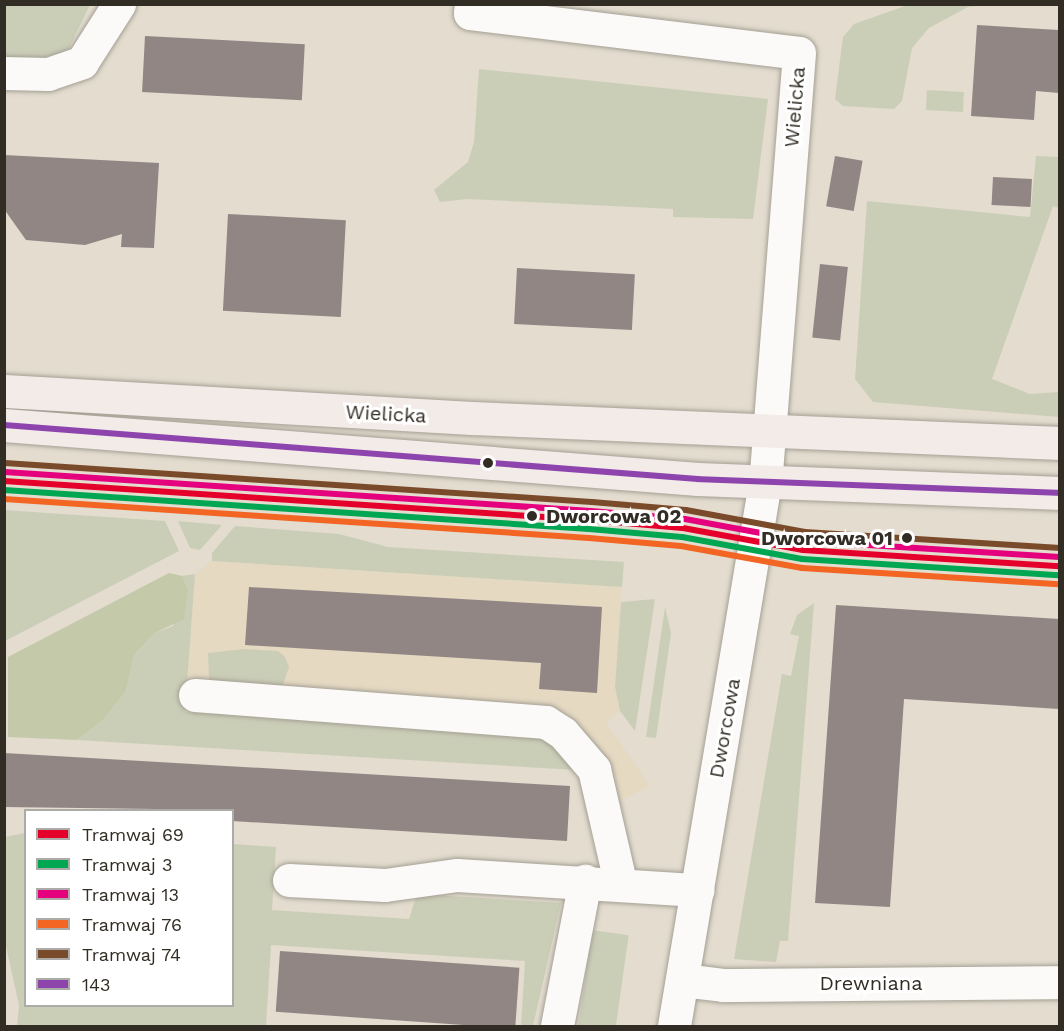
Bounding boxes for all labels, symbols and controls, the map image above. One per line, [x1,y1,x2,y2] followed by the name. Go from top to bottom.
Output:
[780,66,810,148] street label: Wielicka
[345,400,427,428] street label: Wielicka
[482,457,494,469] unlabelled marker
[546,504,682,528] place label: Dworcowa 02
[523,507,541,525] marker: Dworcowa 02
[761,526,893,550] place label: Dworcowa 01
[898,529,916,547] marker: Dworcowa 01
[704,676,746,780] street label: Dworcowa
[24,809,234,1007] legend
[82,824,184,845] text: Tramwaj 69
[82,854,172,875] text: Tramwaj 3
[82,884,179,905] text: Tramwaj 13
[82,914,182,935] text: Tramwaj 76
[82,944,181,965] text: Tramwaj 74
[820,971,922,995] street label: Drewniana
[82,974,111,995] text: 143

